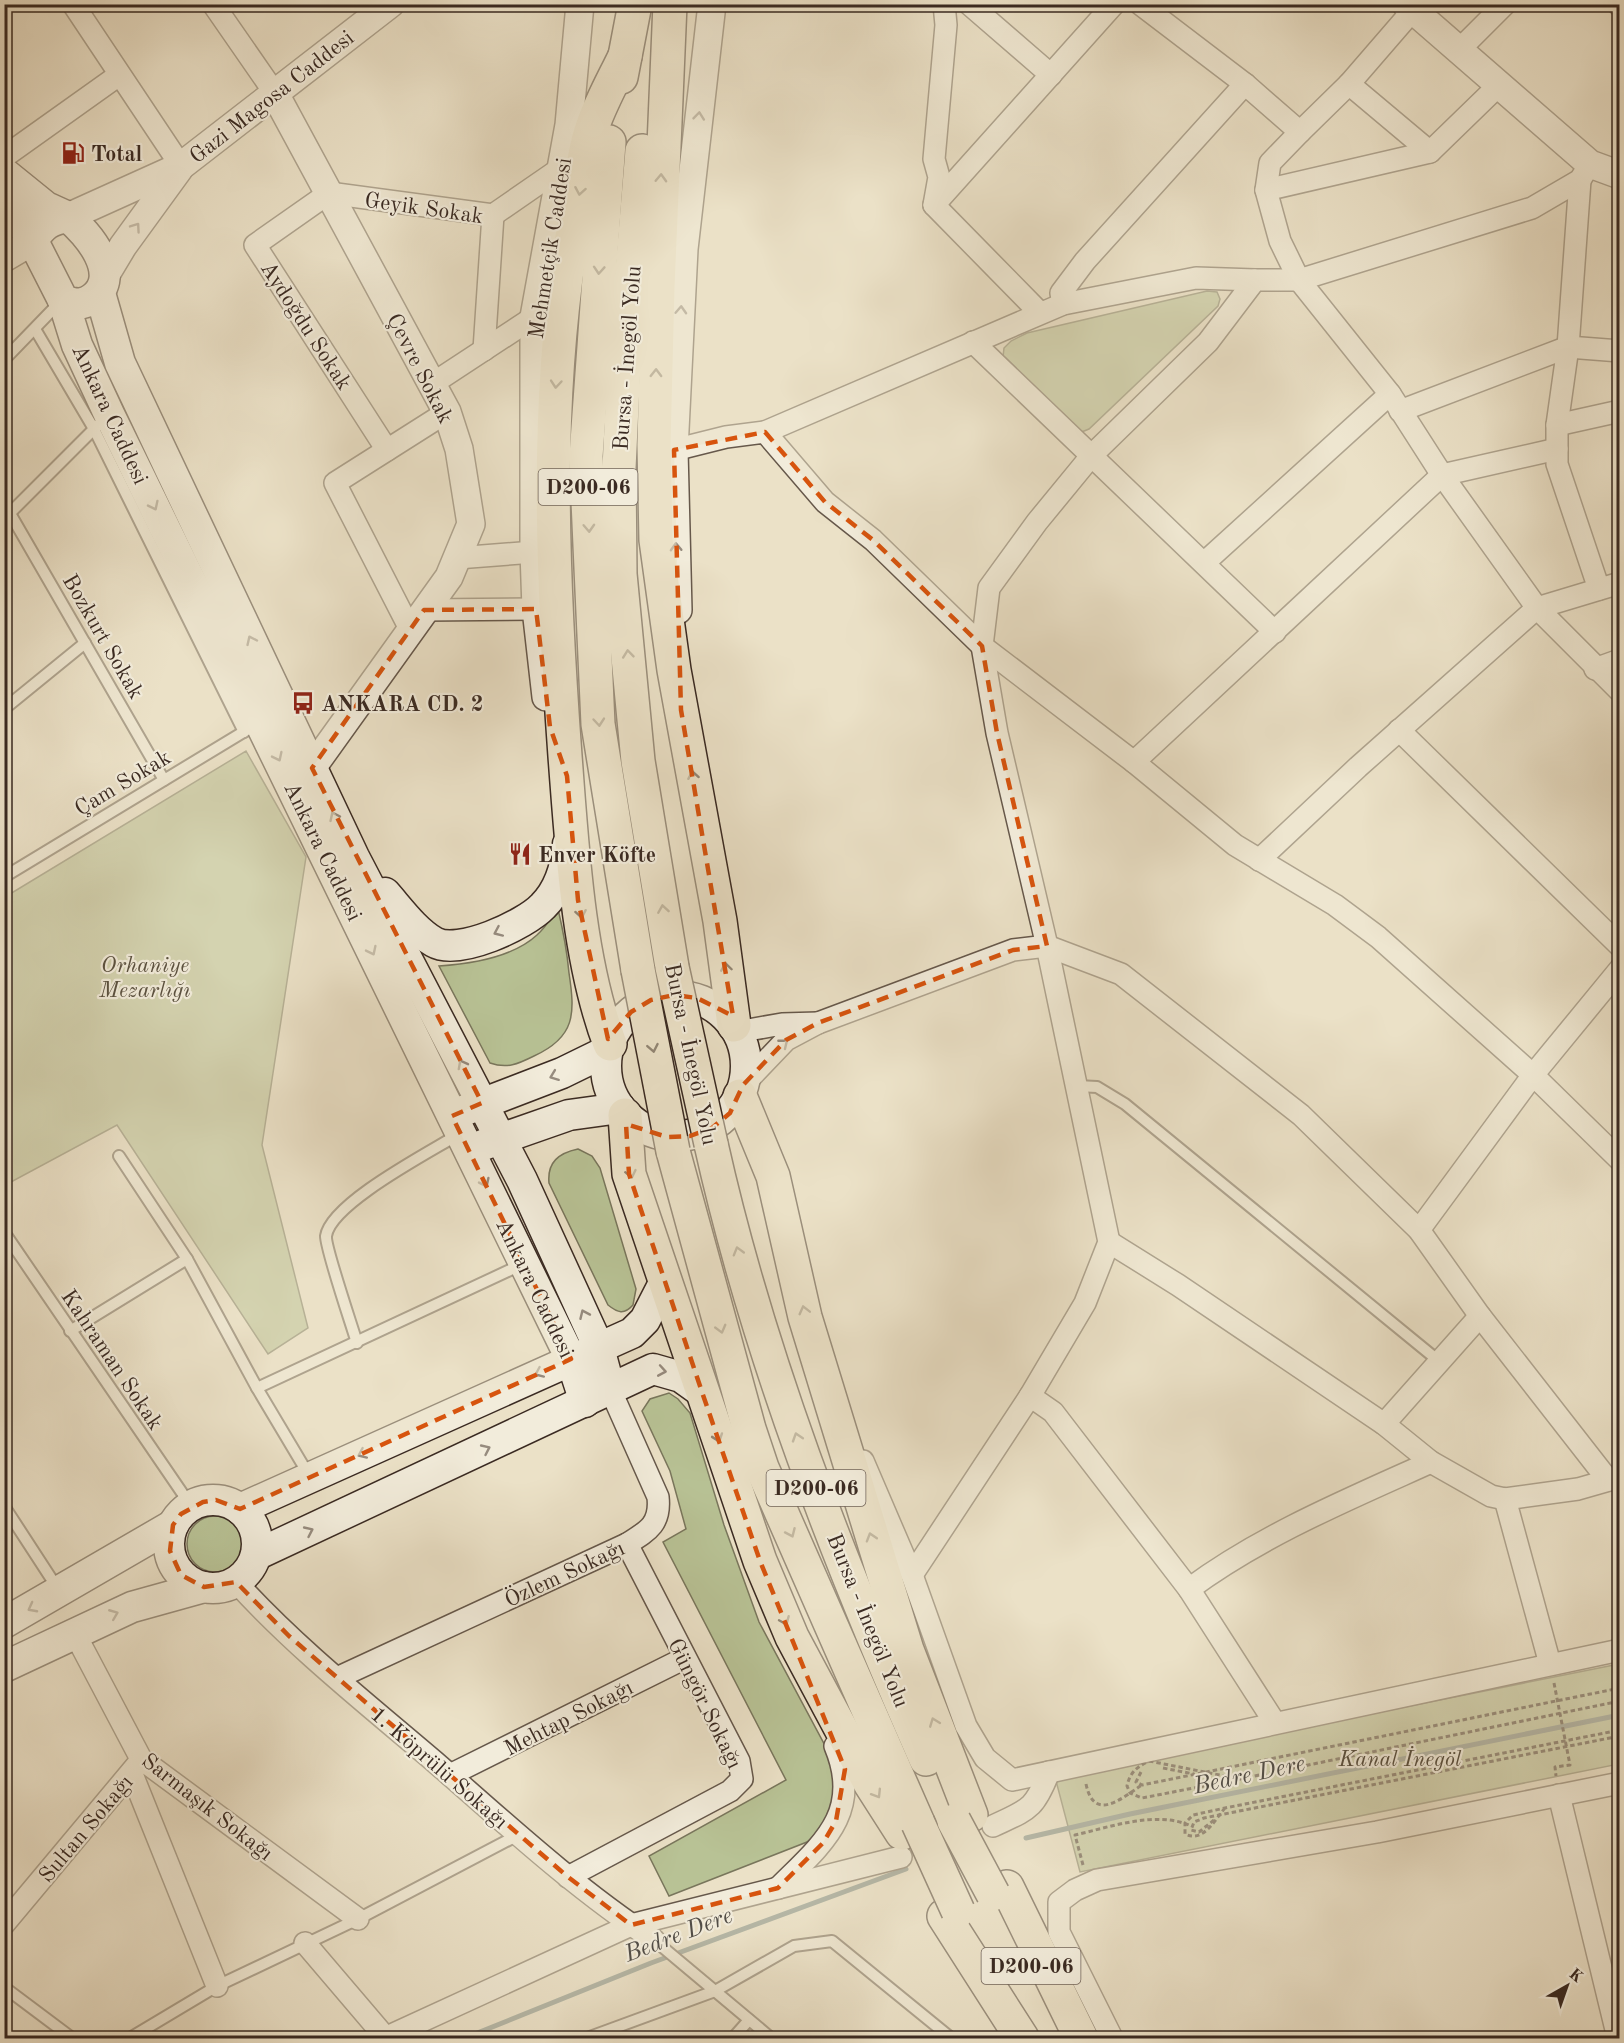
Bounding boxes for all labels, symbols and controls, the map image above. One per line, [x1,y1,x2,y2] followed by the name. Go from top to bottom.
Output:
[186,27,358,168] street label: Gazi Magosa Caddesi
[692,111,705,120] one-way arrow
[60,140,86,166] fuel station icon: Total
[91,144,143,166] place label: Total
[526,156,576,340] street label: Mehmetçik Caddesi
[655,174,668,183] one-way arrow
[574,185,587,195] one-way arrow
[363,190,484,228] street label: Geyik Sokak
[129,222,140,233] one-way arrow
[256,258,355,394] street label: Aydoğdu Sokak
[608,264,645,451] street label: Bursa - İnegöl Yolu
[593,266,606,275] one-way arrow
[674,305,687,314] one-way arrow
[382,310,456,427] street label: Çevre Sokak
[67,342,151,488] street label: Ankara Caddesi
[650,369,662,378] one-way arrow
[550,379,563,388] one-way arrow
[538,469,638,505] road number: D200-06
[147,500,159,511] one-way arrow
[583,523,596,532] one-way arrow
[670,542,683,551] one-way arrow
[58,571,147,703] street label: Bozkurt Sokak
[246,635,258,646] one-way arrow
[622,649,635,658] one-way arrow
[290,690,316,716] bus stop icon: ANKARA CD. 2
[321,694,484,716] place label: ANKARA CD. 2
[592,718,605,727] one-way arrow
[71,747,175,821] street label: Çam Sokak
[270,750,282,761] one-way arrow
[687,770,700,780] one-way arrow
[279,779,365,925] street label: Ankara Caddesi
[330,811,342,822] one-way arrow
[507,841,533,867] restaurant icon: Enver Köfte
[538,845,656,867] place label: Enver Köfte
[657,904,669,914] one-way arrow
[574,908,587,918] one-way arrow
[494,925,505,937] one-way arrow
[365,944,376,955] one-way arrow
[98,955,191,1002] park label: Orhaniye Mezarlığı
[660,961,723,1148] street label: Bursa - İnegöl Yolu
[721,963,733,972] one-way arrow
[777,1039,788,1050] one-way arrow
[646,1043,659,1053] one-way arrow
[457,1059,469,1070] one-way arrow
[549,1069,560,1081] one-way arrow
[624,1168,637,1178] one-way arrow
[477,1176,489,1187] one-way arrow
[491,1216,577,1362] street label: Ankara Caddesi
[733,1246,746,1256] one-way arrow
[56,1286,166,1434] street label: Kahraman Sokak
[798,1305,811,1315] one-way arrow
[580,1310,592,1321] one-way arrow
[714,1324,726,1334] one-way arrow
[657,1364,667,1377] one-way arrow
[535,1366,546,1378] one-way arrow
[711,1432,723,1443] one-way arrow
[792,1432,804,1443] one-way arrow
[479,1444,490,1456] one-way arrow
[357,1446,368,1458] one-way arrow
[766,1470,866,1506] road number: D200-06
[302,1526,313,1538] one-way arrow
[783,1527,795,1538] one-way arrow
[822,1530,915,1711] street label: Bursa - İnegöl Yolu
[866,1532,879,1543] one-way arrow
[500,1535,628,1612] street label: Özlem Sokağı
[28,1601,39,1612] one-way arrow
[108,1609,119,1622] one-way arrow
[778,1615,790,1626] one-way arrow
[663,1635,745,1773] street label: Güngör Sokağı
[501,1677,637,1761] street label: Mehtap Sokağı
[366,1703,511,1834] street label: 1. Köprülü Sokağı
[929,1717,941,1728] one-way arrow
[1338,1746,1462,1771] park label: Kanal İnegöl
[137,1750,276,1865] street label: Sarmaşık Sokağı
[1190,1752,1308,1800] water label: Bedre Dere
[35,1771,138,1887] street label: Sultan Sokağı
[869,1787,880,1798] one-way arrow
[620,1904,736,1968] water label: Bedre Dere
[982,1948,1080,1984] road number: D200-06
[1537,1956,1597,2016] north arrow
[1565,1966,1585,1986] text: K

